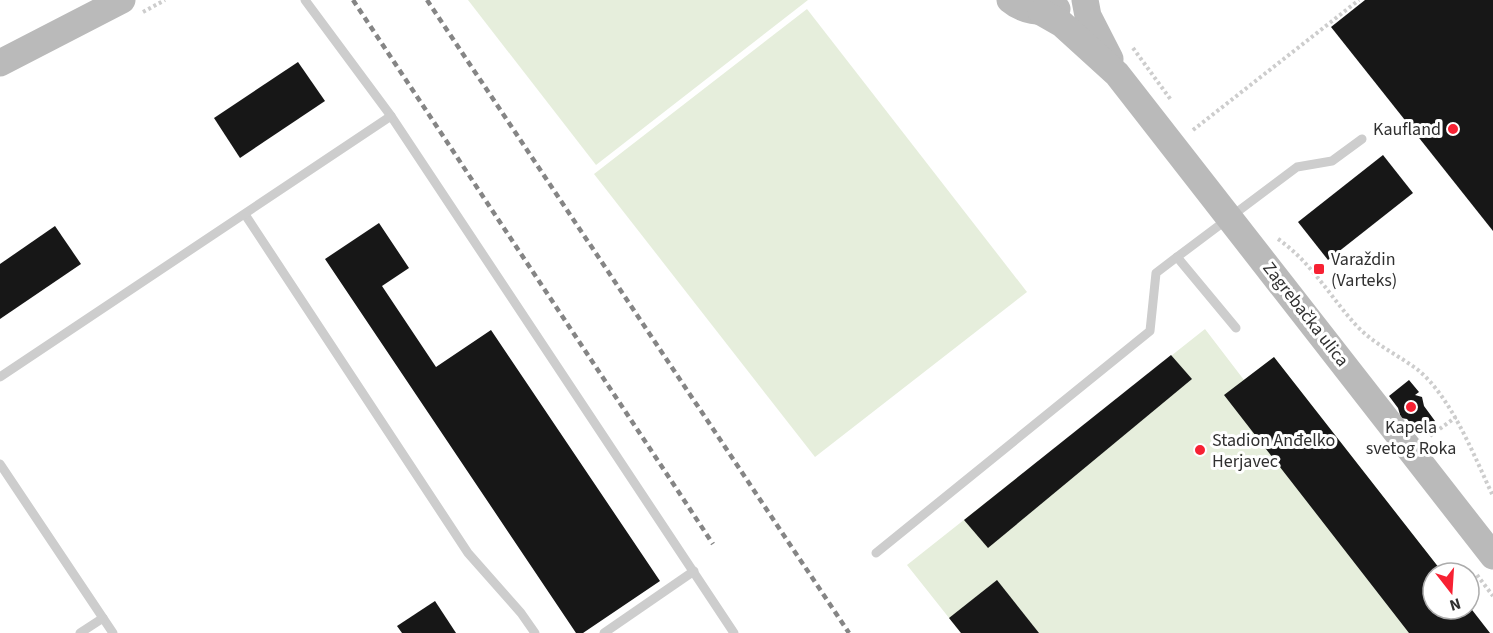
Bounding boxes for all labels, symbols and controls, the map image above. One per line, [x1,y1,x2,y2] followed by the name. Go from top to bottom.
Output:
[1373,117,1441,142] place label: Kaufland
[1446,122,1460,136] marker: Kaufland
[1331,247,1397,293] place label: Varaždin (Varteks)
[1257,257,1355,372] street label: Zagrebačka ulica
[1312,262,1326,276] marker: Varaždin (Varteks)
[1404,400,1418,414] marker: Kapela svetog Roka
[1366,415,1456,461] place label: Kapela svetog Roka
[1212,428,1335,474] place label: Stadion Anđelko Herjavec
[1193,443,1207,457] marker: Stadion Anđelko Herjavec
[1421,561,1481,621] north arrow
[1447,592,1463,616] text: N

